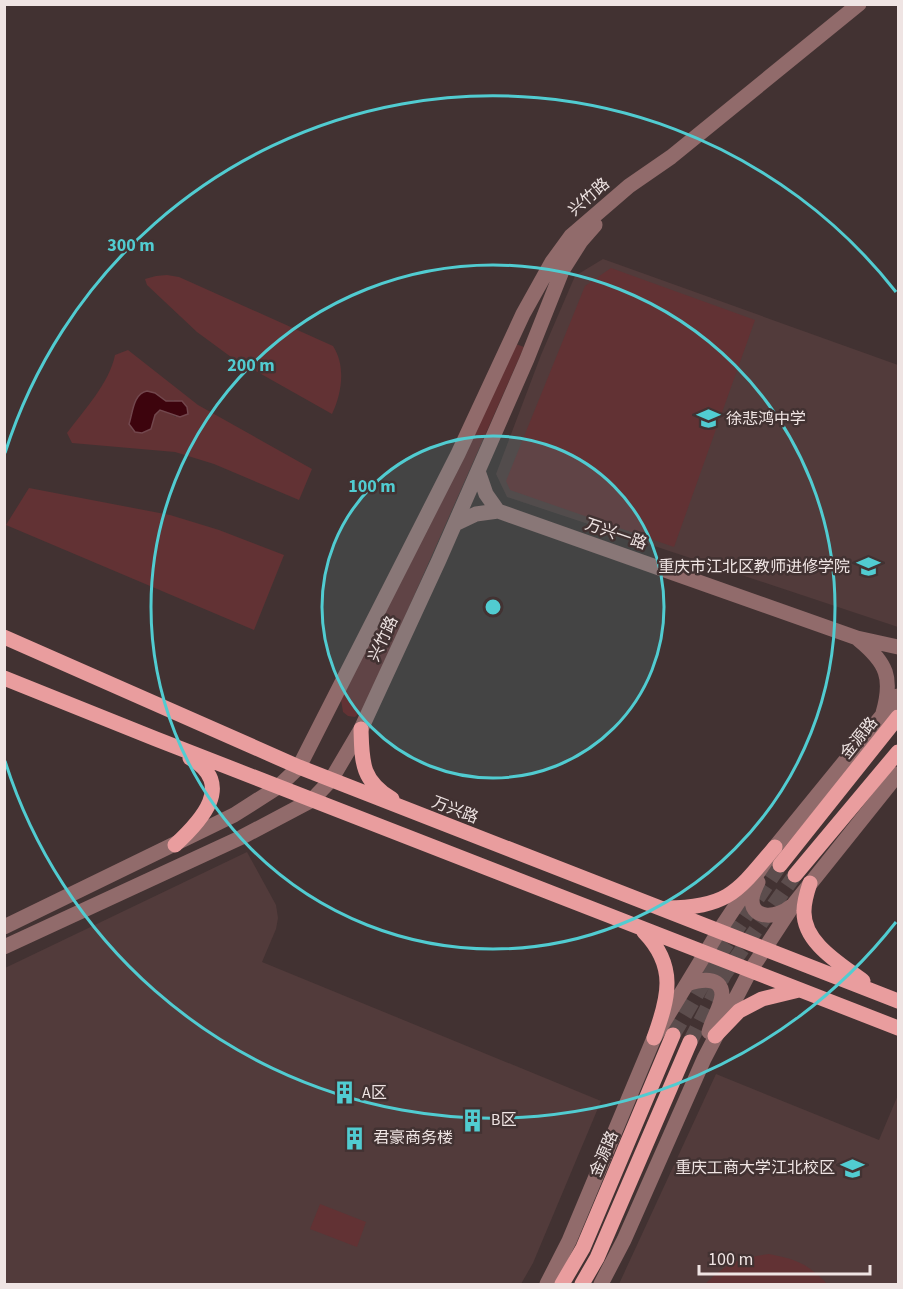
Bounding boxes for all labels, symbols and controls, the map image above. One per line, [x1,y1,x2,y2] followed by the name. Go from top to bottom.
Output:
[564,173,614,221] street label: 兴竹路
[107,233,155,258] text: 300 m
[227,353,275,378] text: 200 m
[695,406,721,432] school or university icon: 徐悲鸿中学
[726,408,806,430] place label: 徐悲鸿中学
[348,474,396,499] text: 100 m
[582,513,650,555] street label: 万兴一路
[855,554,881,580] school or university icon: 重庆市江北区教师进修学院
[658,556,850,578] place label: 重庆市江北区教师进修学院
[483,597,503,617] centre of rings
[363,613,403,665] street label: 兴竹路
[835,712,883,764] street label: 金源路
[429,791,481,829] street label: 万兴路
[331,1080,357,1106] building icon: A区
[362,1082,387,1104] place label: A区
[460,1107,486,1133] building icon: B区
[491,1109,516,1131] place label: B区
[342,1125,368,1151] building icon: 君豪商务楼
[373,1127,453,1149] place label: 君豪商务楼
[584,1128,624,1180] street label: 金源路
[840,1155,866,1181] school or university icon: 重庆工商大学江北校区
[675,1157,835,1179] place label: 重庆工商大学江北校区
[699,1238,870,1276] scale bar
[708,1247,753,1272] text: 100 m

